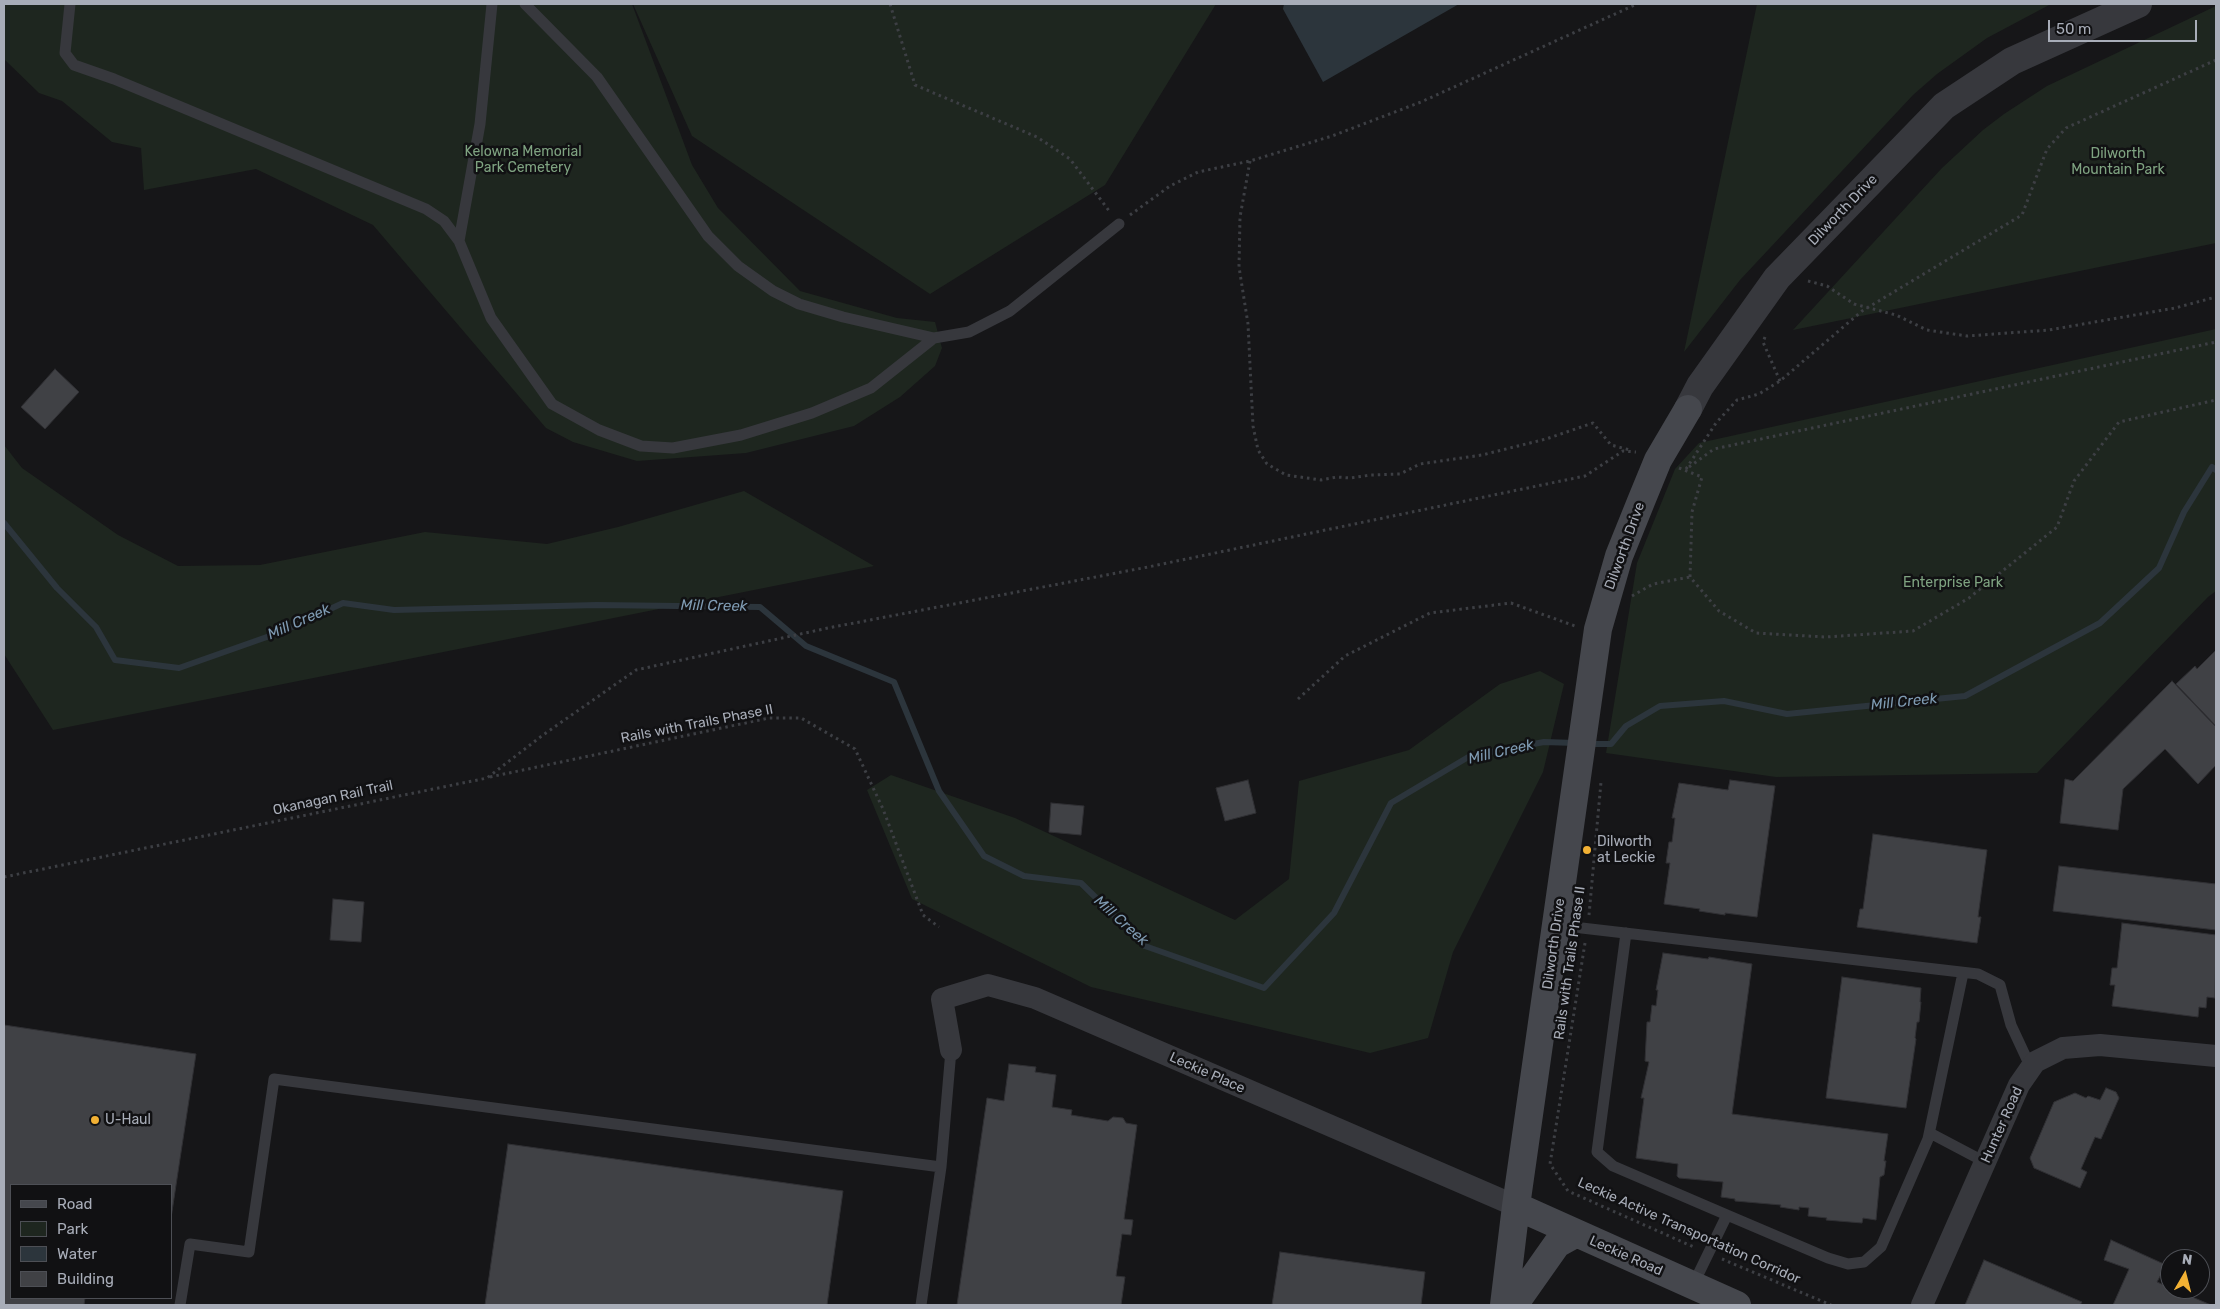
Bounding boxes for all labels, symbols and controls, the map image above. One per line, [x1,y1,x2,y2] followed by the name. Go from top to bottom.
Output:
[2050,10,2199,42] scale bar
[2056,20,2091,38] text: 50 m
[464,144,582,176] park label: Kelowna Memorial Park Cemetery
[2071,146,2165,178] park label: Dilworth Mountain Park
[1805,171,1881,249] street label: Dilworth Drive
[1601,500,1649,592] street label: Dilworth Drive
[1903,575,2003,591] park label: Enterprise Park
[680,596,748,616] water label: Mill Creek
[265,600,333,644] water label: Mill Creek
[1870,690,1938,714] water label: Mill Creek
[619,701,775,747] street label: Rails with Trails Phase II
[1466,736,1536,768] water label: Mill Creek
[271,777,395,819] street label: Okanagan Rail Trail
[1597,834,1655,866] place label: Dilworth at Leckie
[1581,844,1593,856] marker: Dilworth at Leckie
[1551,885,1589,1041] street label: Rails with Trails Phase II
[1090,892,1152,950] water label: Mill Creek
[1539,897,1569,991] street label: Dilworth Drive
[1167,1049,1247,1097] street label: Leckie Place
[1978,1084,2026,1166] street label: Hunter Road
[105,1112,151,1128] place label: U-Haul
[89,1114,101,1126] marker: U-Haul
[1575,1174,1803,1288] street label: Leckie Active Transportation Corridor
[10,1184,172,1299] legend
[57,1195,93,1213] text: Road
[57,1220,88,1238] text: Park
[1587,1232,1665,1280] street label: Leckie Road
[57,1245,97,1263] text: Water
[2160,1249,2210,1299] north arrow
[2181,1251,2193,1269] text: N
[57,1270,114,1288] text: Building

